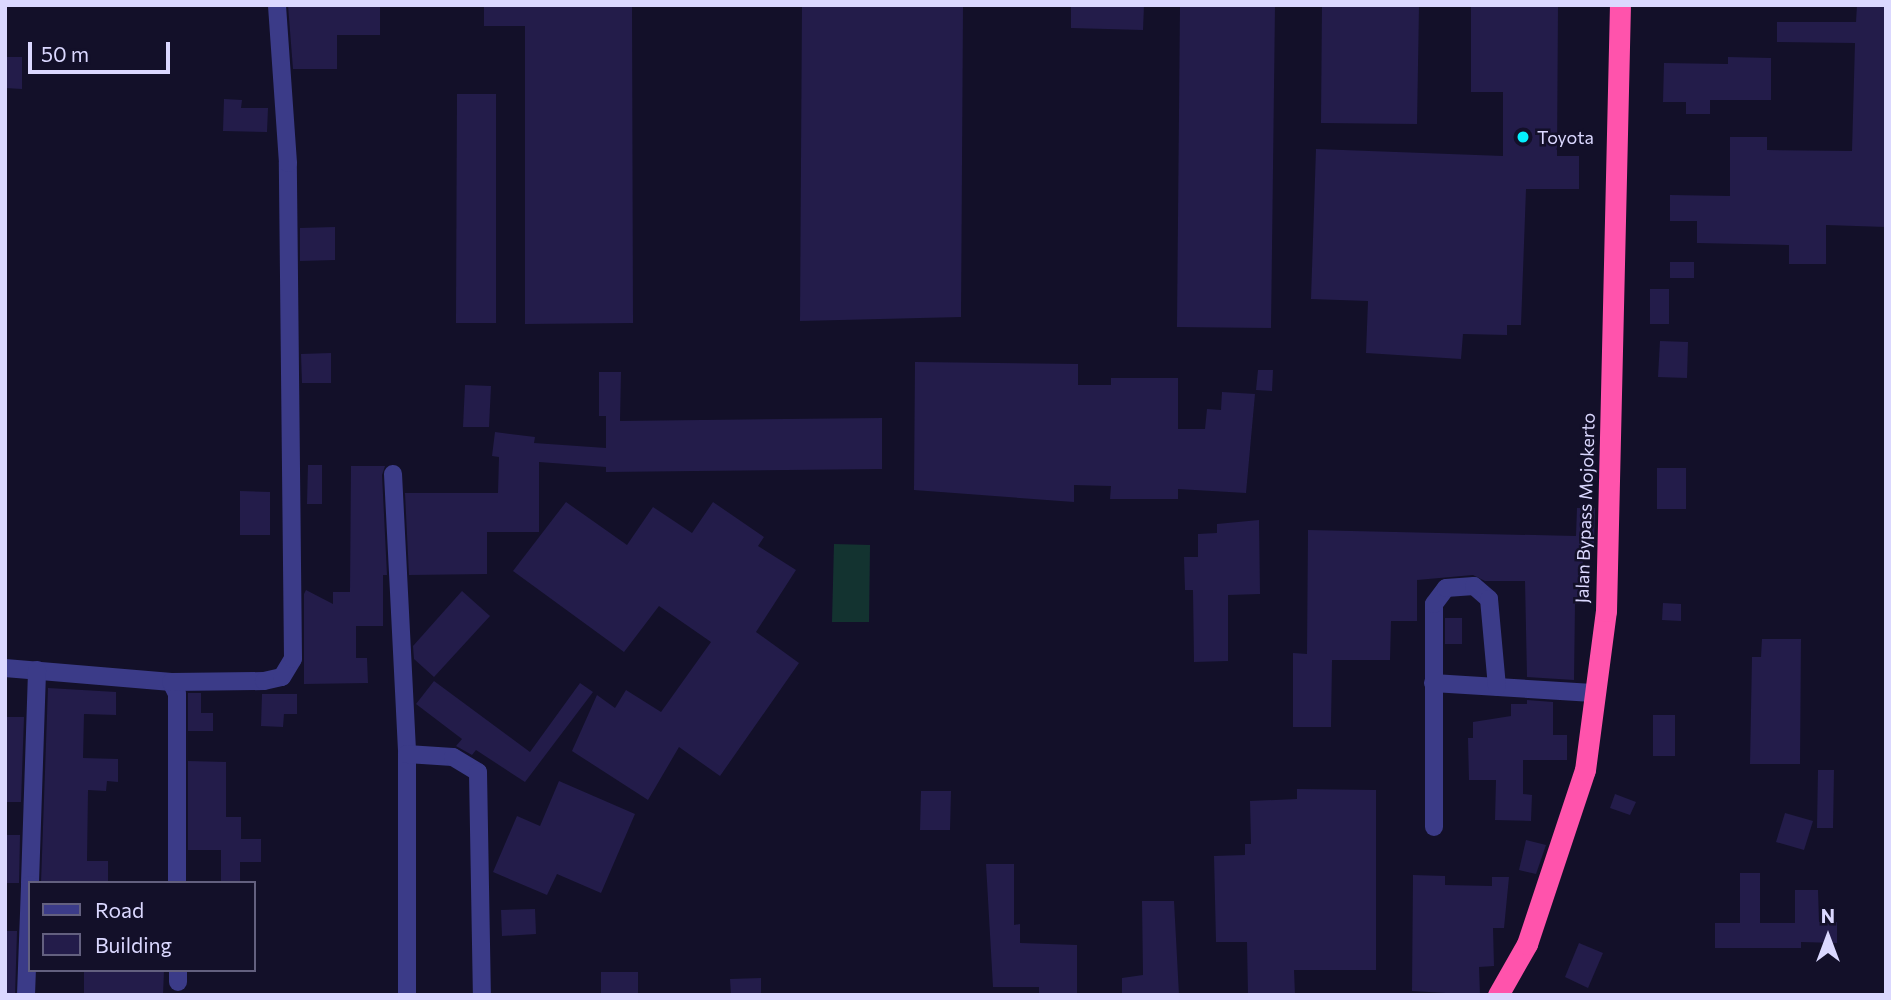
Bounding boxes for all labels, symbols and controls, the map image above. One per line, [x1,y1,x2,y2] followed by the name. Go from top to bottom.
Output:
[32,28,173,72] scale bar
[41,41,89,66] text: 50 m
[1537,126,1594,148] place label: Toyota
[1515,129,1531,145] marker: Toyota
[1571,412,1599,604] street label: Jalan Bypass Mojokerto
[28,881,256,972] legend
[95,897,144,922] text: Road
[1793,902,1863,972] north arrow
[1821,904,1835,927] text: N
[95,932,172,957] text: Building

